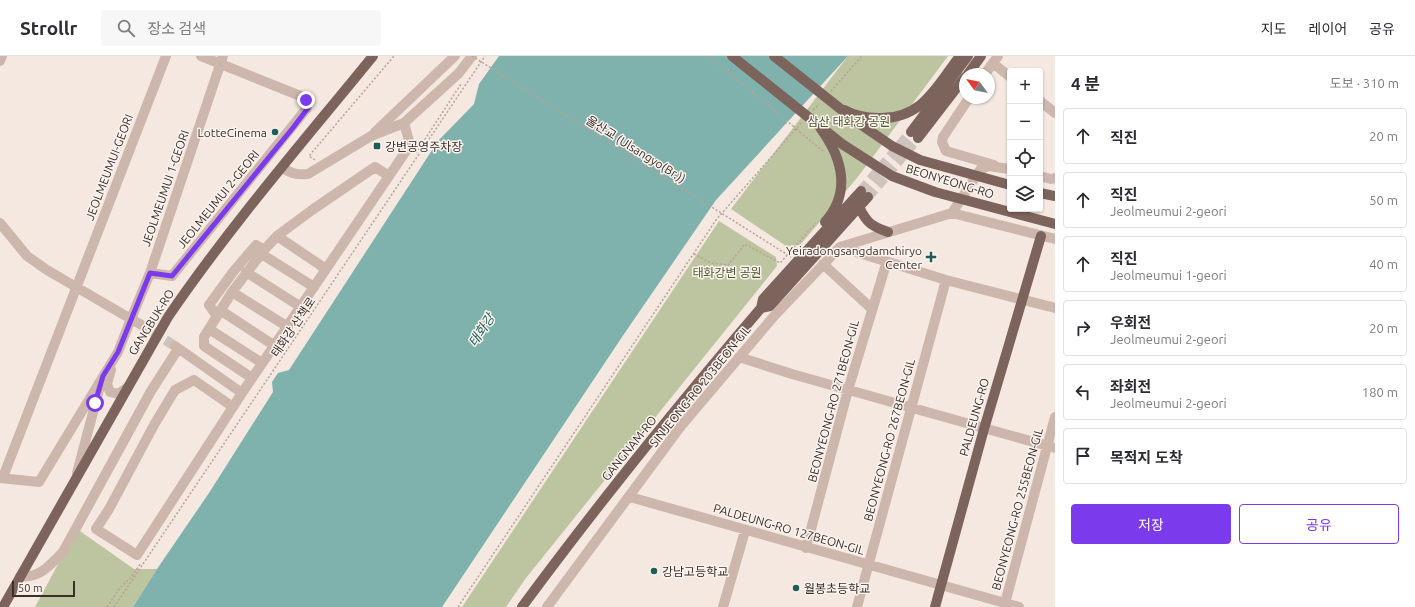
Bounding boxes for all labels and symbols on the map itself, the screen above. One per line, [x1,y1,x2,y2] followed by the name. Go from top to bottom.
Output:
[959,68,995,104] north arrow
[297,91,315,109] route end
[83,112,135,222] street label: JEOLMEUMUI-GEORI
[583,113,688,186] street label: 울산교 (Ulsangyo(Br.))
[808,115,890,128] park label: 삼산 태화강 공원
[198,126,267,139] place label: LotteCinema
[270,127,280,137] marker: LotteCinema
[139,128,191,248] street label: JEOLMEUMUI 1-GEORI
[385,140,462,153] place label: 강변공영주차장
[372,141,382,151] marker: 강변공영주차장
[175,147,261,251] street label: JEOLMEUMUI 2-GEORI
[904,161,996,201] street label: BEONYEONG-RO
[786,244,922,271] place label: Yeiradongsangdamchiryo Center
[925,251,937,263] marker: Yeiradongsangdamchiryo Center
[693,266,762,279] park label: 태화강변 공원
[126,287,176,357] street label: GANGBUK-RO
[268,295,318,359] street label: 태화강 산책로
[465,309,498,349] water label: 태화강
[805,319,861,483] street label: BEONYEONG-RO 271BEON-GIL
[647,323,753,449] street label: SINJEONG-RO 203BEON-GIL
[861,358,917,522] street label: BEONYEONG-RO 267BEON-GIL
[957,376,991,458] street label: PALDEUNG-RO
[86,394,104,412] route start
[599,413,659,483] street label: GANGNAM-RO
[989,427,1045,591] street label: BEONYEONG-RO 255BEON-GIL
[712,501,866,557] street label: PALDEUNG-RO 127BEON-GIL
[662,565,728,578] place label: 강남고등학교
[649,566,659,576] marker: 강남고등학교
[12,579,75,598] scale bar
[804,582,870,595] place label: 월봉초등학교
[791,583,801,593] marker: 월봉초등학교

